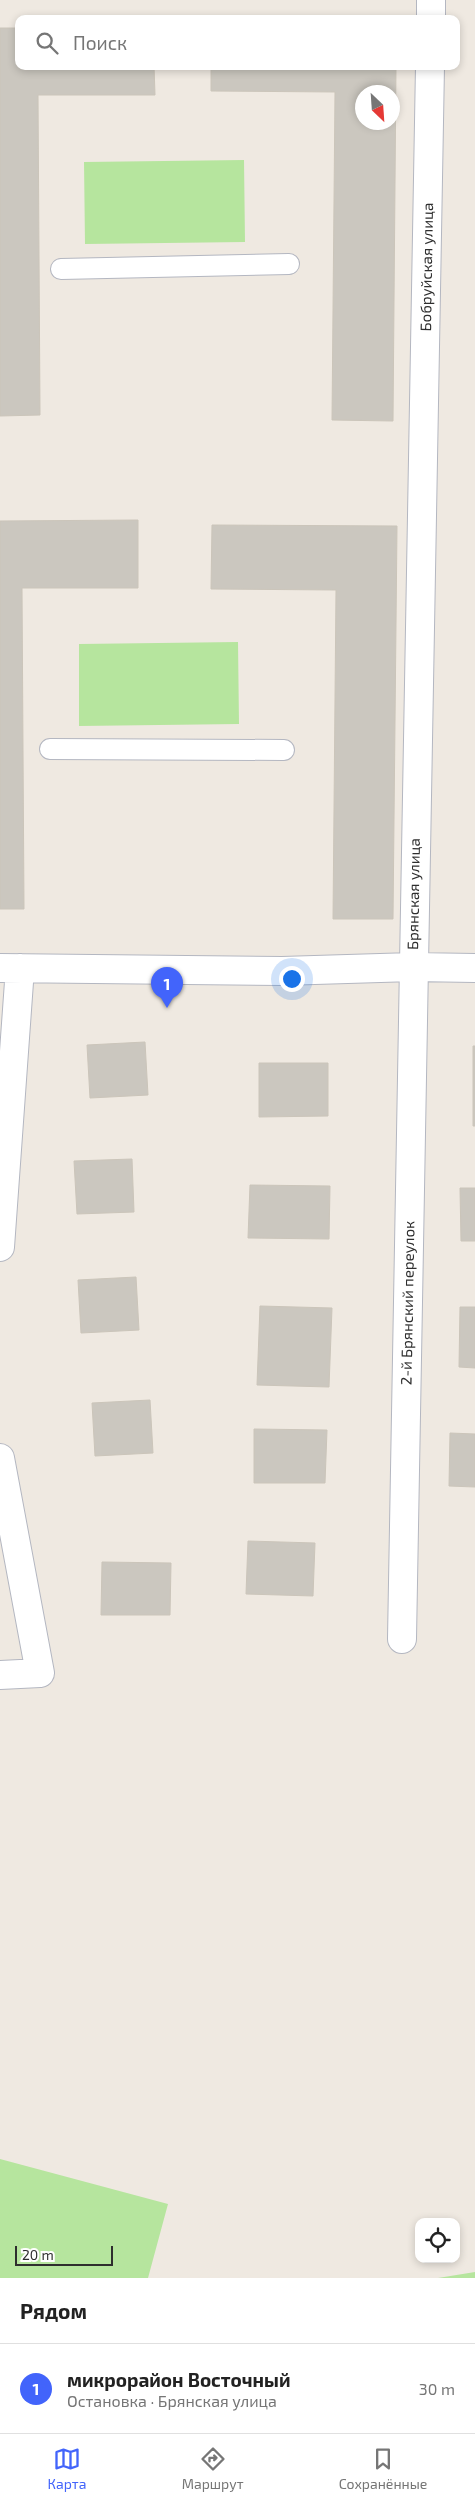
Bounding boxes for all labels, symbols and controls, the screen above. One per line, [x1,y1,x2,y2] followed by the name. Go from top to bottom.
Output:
[15,15,460,70] search box
[33,29,61,57] icon: search
[73,31,127,54] text: Поиск
[355,85,400,130] north arrow
[416,202,437,331] street label: Бобруйская улица
[403,838,424,950] street label: Брянская улица
[279,966,305,992] your location
[151,967,183,1008] pin: 1
[397,1221,418,1385] street label: 2-й Брянский переулок
[415,2218,460,2263] map controls
[415,2218,460,2263] button: locate
[15,2243,112,2266] scale bar
[22,2246,54,2263] text: 20 m
[20,2298,87,2323] text: Рядом
[67,2368,290,2391] text: микрорайон Восточный
[33,2379,39,2398] text: 1
[419,2379,455,2398] text: 30 m
[67,2391,277,2410] text: Остановка · Брянская улица
[48,2445,86,2492] tab: Карта
[182,2445,244,2492] tab: Маршрут
[339,2445,427,2492] tab: Сохранённые

